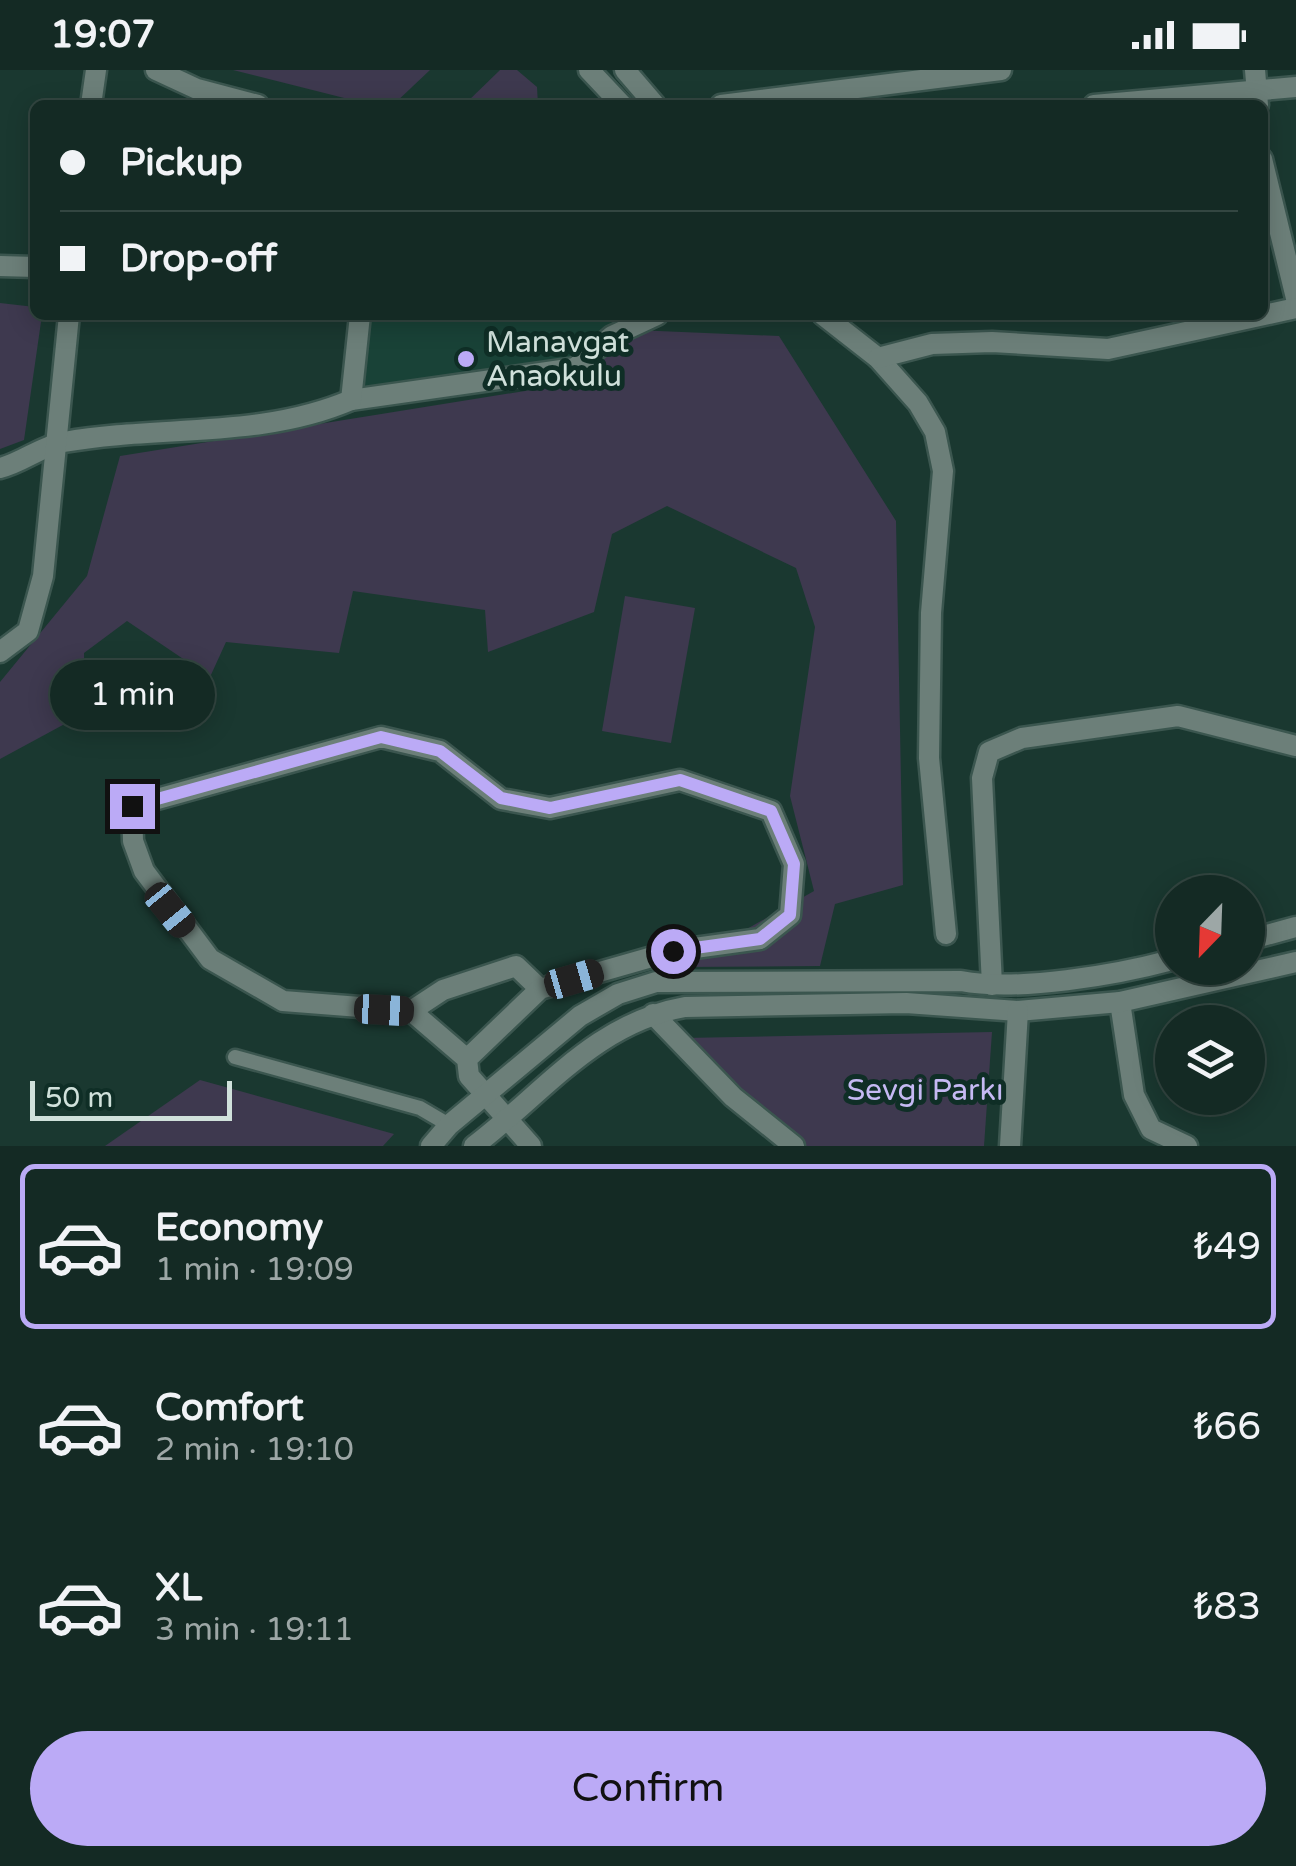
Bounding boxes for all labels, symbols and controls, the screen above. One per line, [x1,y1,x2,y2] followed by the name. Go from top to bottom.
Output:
[50,12,155,58] text: 19:07
[120,140,243,186] text: Pickup
[120,236,277,282] text: Drop-off
[486,324,629,395] place label: Manavgat Anaokulu
[455,348,477,370] marker: Manavgat Anaokulu
[49,661,214,731] callout: 1 min
[90,676,175,714] text: 1 min
[110,784,155,829] route end
[1155,875,1265,985] north arrow
[1155,875,1265,1115] map controls
[139,877,201,943] car
[651,929,696,974] route start
[541,956,607,1002] car
[353,993,415,1027] car
[1155,1005,1265,1115] button: layers
[847,1072,1003,1109] park label: Sevgi Parkı
[30,1076,232,1120] scale bar
[45,1081,113,1115] text: 50 m
[35,1202,125,1292] icon: car
[155,1205,323,1251] text: Economy
[1193,1224,1261,1270] text: ₺49
[155,1251,354,1289] text: 1 min · 19:09
[35,1382,125,1472] icon: car
[155,1385,304,1431] text: Comfort
[1193,1404,1261,1450] text: ₺66
[155,1431,354,1469] text: 2 min · 19:10
[35,1562,125,1652] icon: car
[155,1565,202,1611] text: XL
[1193,1584,1261,1630] text: ₺83
[155,1611,354,1649] text: 3 min · 19:11
[30,1731,1266,1846] button: Confirm

